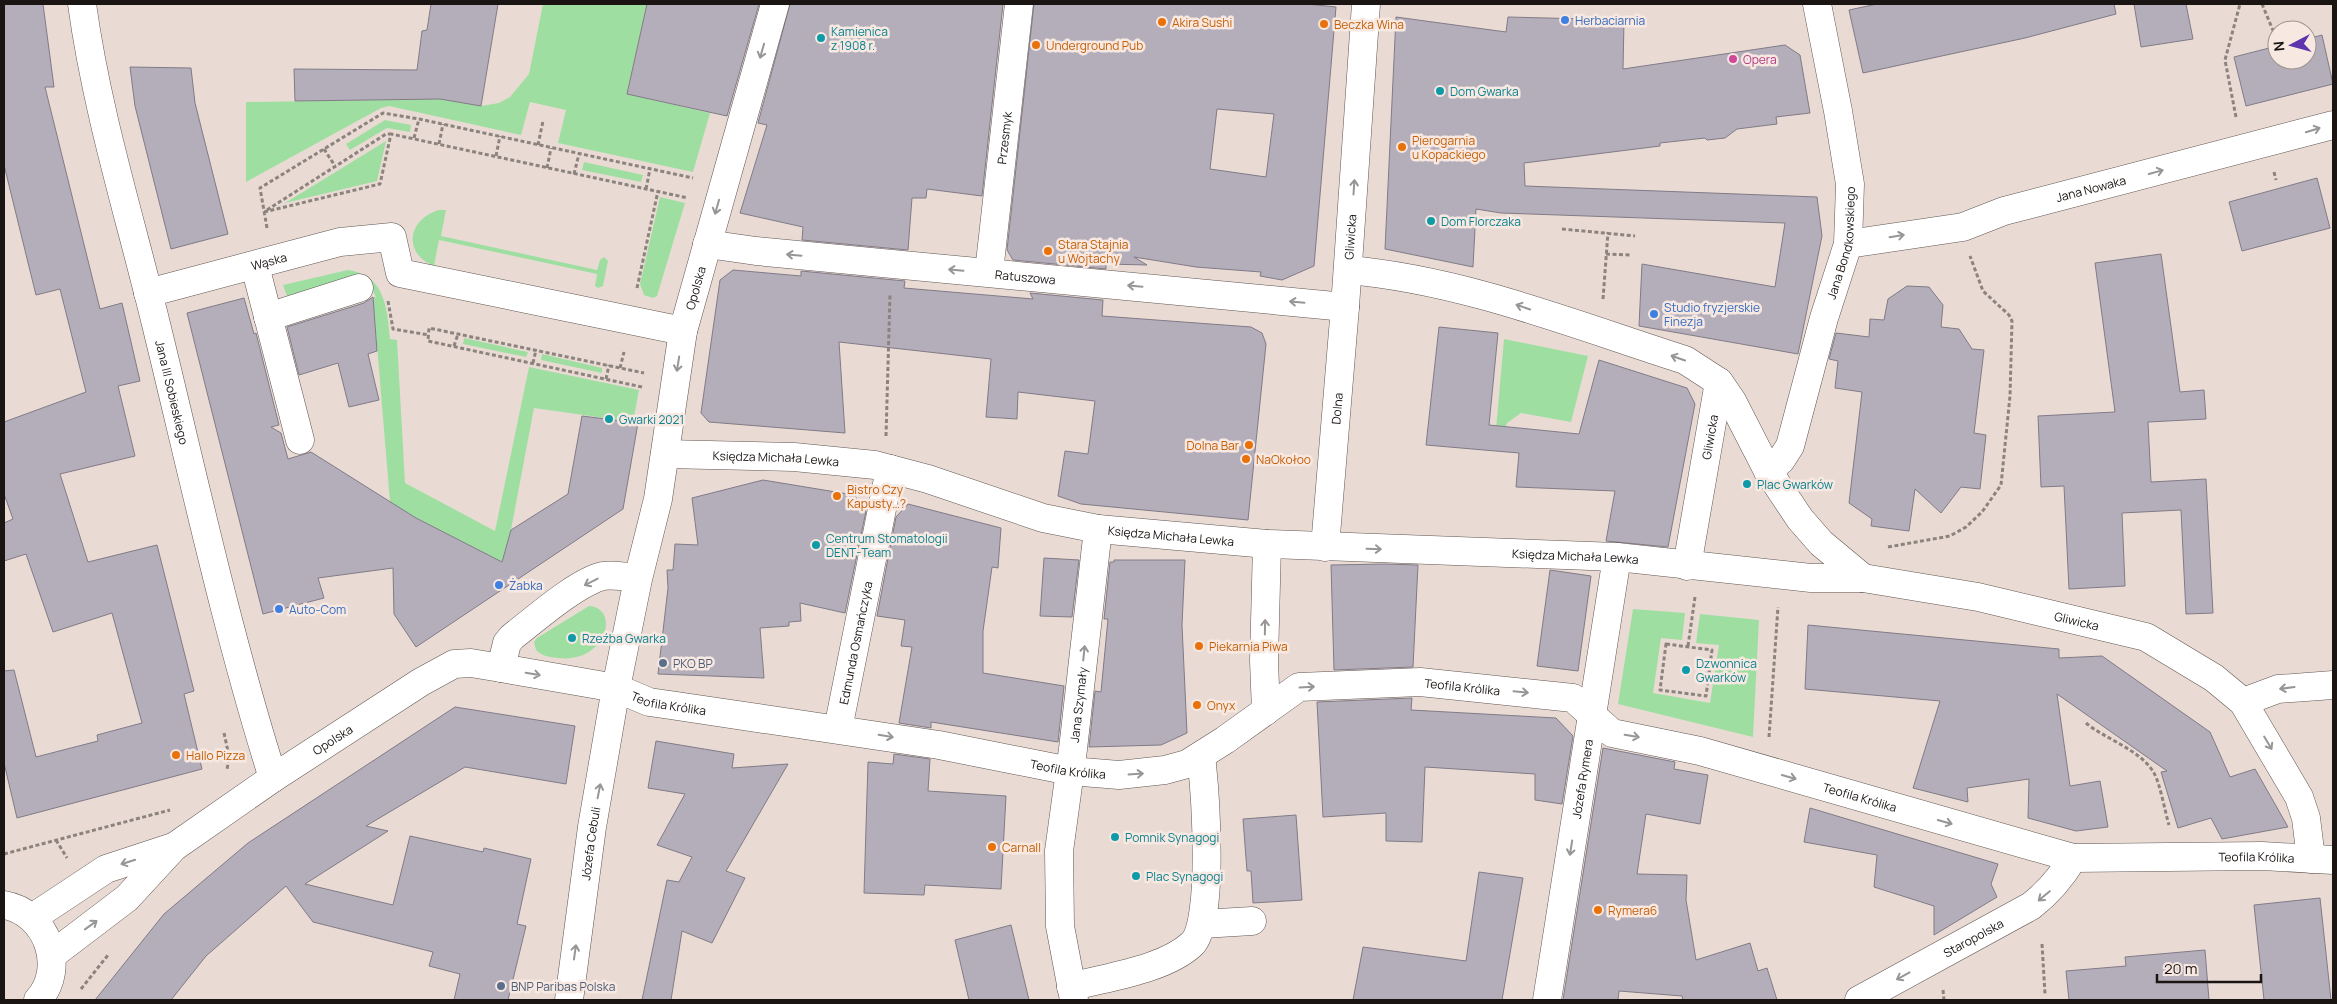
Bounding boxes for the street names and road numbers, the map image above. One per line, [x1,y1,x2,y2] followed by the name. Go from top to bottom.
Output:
[993,110,1016,165] street label: Przesmyk
[2054,171,2128,206] street label: Jana Nowaka
[1822,186,1858,301] street label: Jana Bondkowskiego
[1340,214,1360,260] street label: Gliwicka
[249,248,289,274] street label: Wąska
[681,264,709,312] street label: Opolska
[994,265,1056,288] street label: Ratuszowa
[152,338,193,446] street label: Jana III Sobieskiego
[1327,392,1346,425] street label: Dolna
[1697,413,1722,461] street label: Gliwicka
[712,447,840,470] street label: Księdza Michała Lewka
[1107,521,1235,550] street label: Księdza Michała Lewka
[1512,545,1639,568] street label: Księdza Michała Lewka
[835,580,876,706] street label: Edmunda Osmańczyka
[2053,607,2101,634] street label: Gliwicka
[1065,665,1091,743] street label: Jana Szymały
[1424,674,1501,699] street label: Teofila Królika
[629,687,707,719] street label: Teofila Królika
[309,720,356,759] street label: Opolska
[1567,738,1597,820] street label: Józefa Rymera
[1029,755,1107,782] street label: Teofila Królika
[1821,778,1899,816] street label: Teofila Królika
[577,805,604,881] street label: Józefa Cebuli
[2218,847,2295,866] street label: Teofila Królika
[1940,914,2006,961] street label: Staropolska

